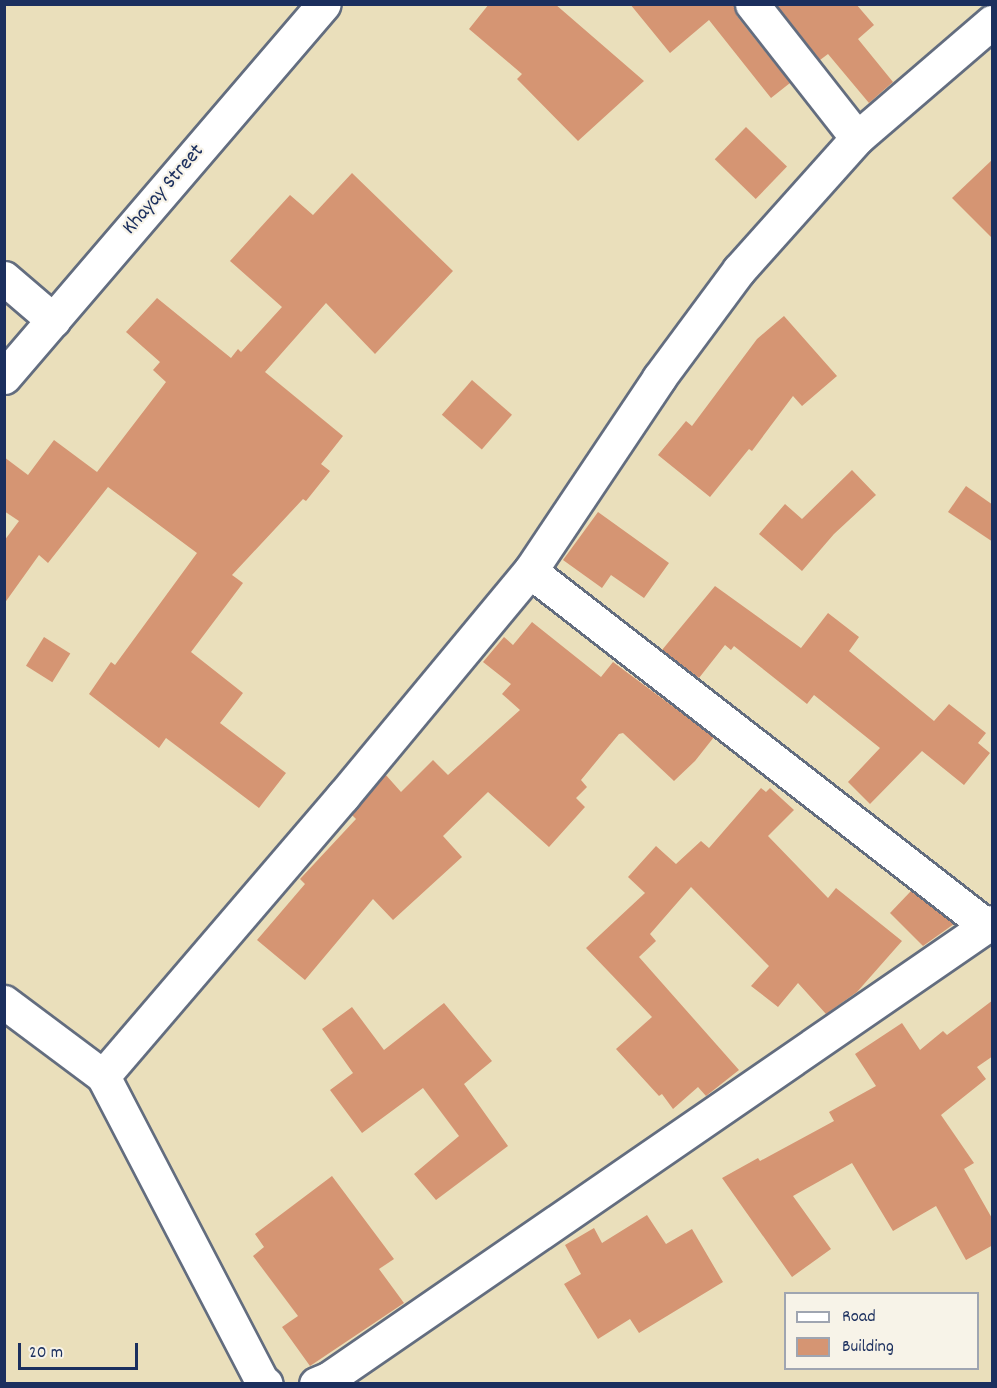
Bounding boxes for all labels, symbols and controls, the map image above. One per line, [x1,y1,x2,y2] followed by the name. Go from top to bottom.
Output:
[118,140,210,240] street label: Khayay Street
[784,1292,979,1370] legend
[842,1305,876,1330] text: Road
[21,1331,141,1369] scale bar
[842,1335,894,1360] text: Building
[29,1341,63,1366] text: 20 m

